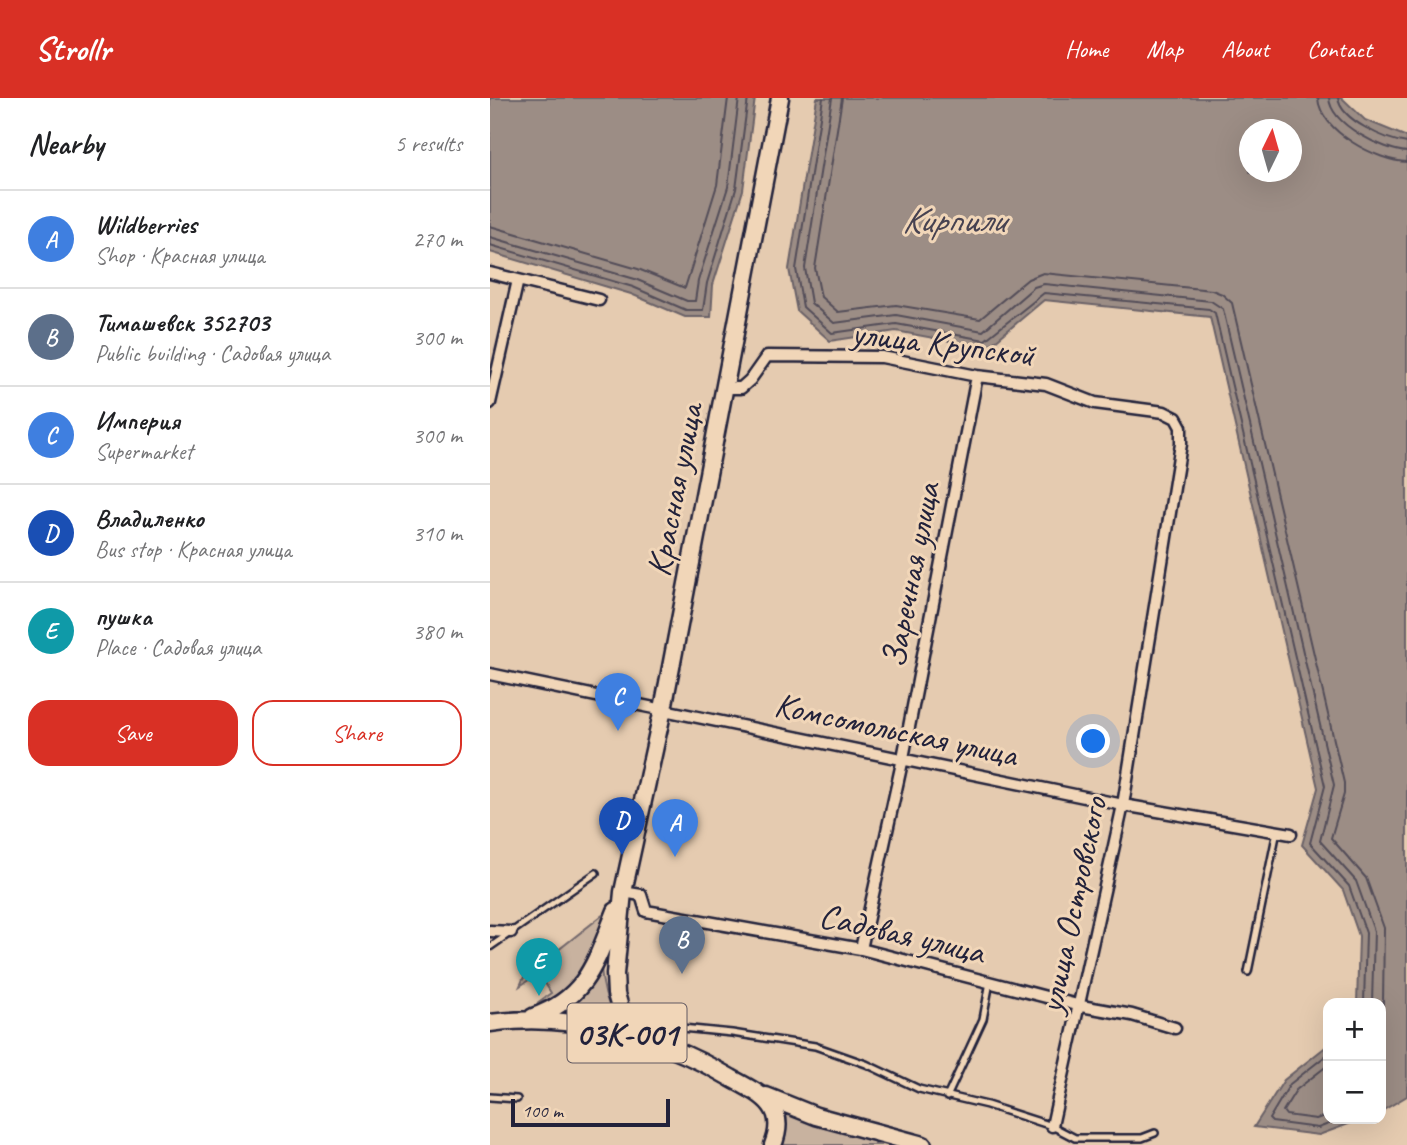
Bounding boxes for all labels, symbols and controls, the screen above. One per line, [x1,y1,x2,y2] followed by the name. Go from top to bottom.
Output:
[35,28,110,70] text: Strollr
[1065,34,1108,64] text: Home
[1146,34,1183,64] text: Map
[1221,34,1269,64] text: About
[1307,34,1372,64] text: Contact
[1239,119,1302,182] north arrow
[28,125,104,163] text: Nearby
[395,129,462,158] text: 5 results
[902,196,1011,243] water label: Кирпили
[95,208,197,241] text: Wildberries
[45,225,57,254] text: A
[413,225,462,254] text: 270 m
[95,241,264,270] text: Shop · Красная улица
[95,306,270,339] text: Тимашевск 352703
[847,310,1039,377] street label: улица Крупской
[45,323,57,352] text: B
[413,323,462,352] text: 300 m
[95,339,330,368] text: Public building · Садовая улица
[636,397,714,580] street label: Красная улица
[95,404,180,437] text: Империя
[46,421,56,450] text: C
[413,421,462,450] text: 300 m
[95,437,193,466] text: Supermarket
[871,476,951,671] street label: Заречная улица
[95,502,203,535] text: Владиленко
[44,519,58,548] text: D
[413,519,462,548] text: 310 m
[95,535,291,564] text: Bus stop · Красная улица
[95,600,152,633] text: пушка
[45,617,57,646] text: E
[413,617,462,646] text: 380 m
[95,633,261,662] text: Place · Садовая улица
[595,673,641,731] pin: C
[771,682,1023,778] street label: Комсомольская улица
[28,700,238,766] button: Save
[252,700,462,766] button: Share
[1076,724,1110,758] your location
[1027,792,1118,1019] street label: улица Островского
[599,797,645,855] pin: D
[652,799,698,857] pin: A
[815,893,991,975] street label: Садовая улица
[659,916,705,974] pin: B
[516,938,562,996] pin: E
[1323,998,1386,1124] map controls
[1323,998,1386,1061] button: +
[568,1004,686,1063] road number: 03К-001
[1323,1061,1386,1124] button: −
[511,1096,670,1128] scale bar
[522,1099,563,1123] text: 100 m

